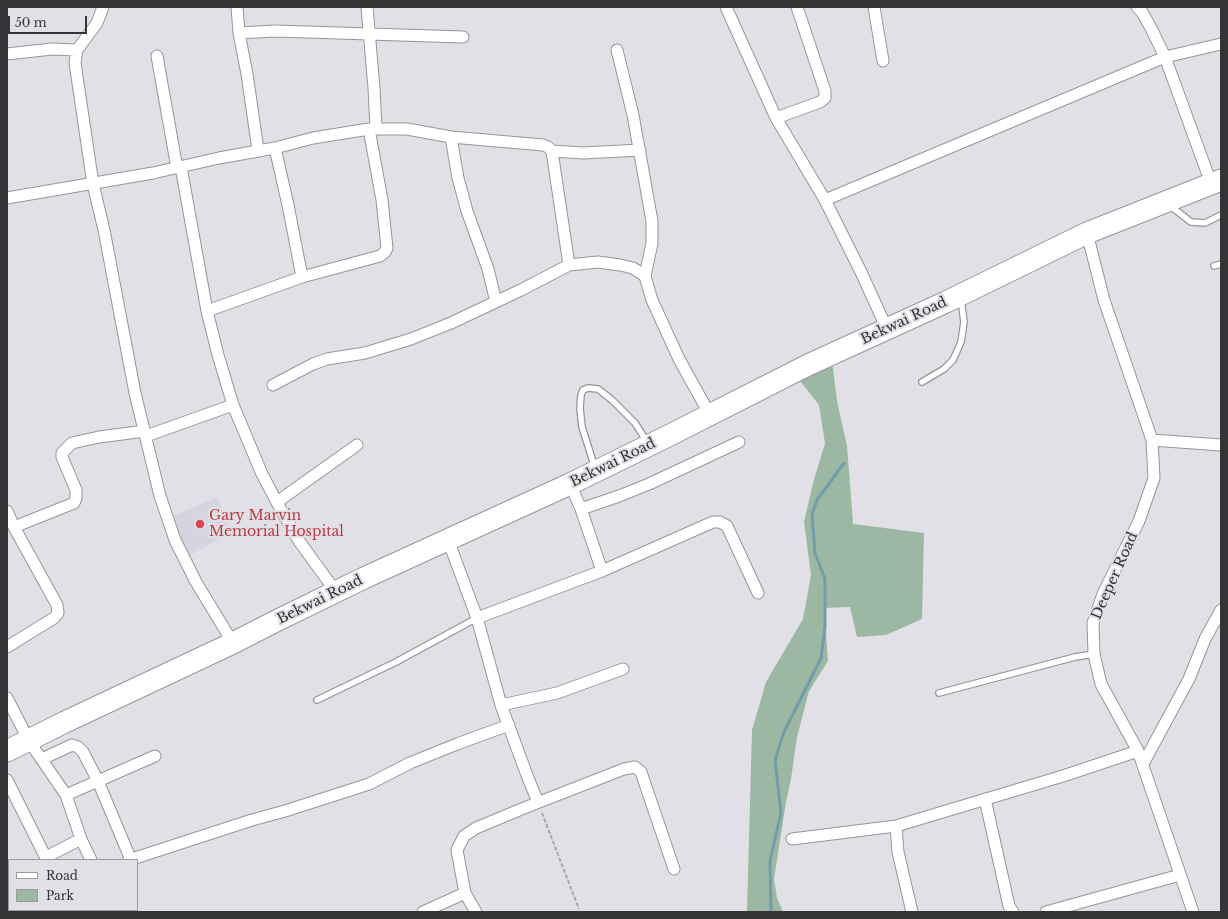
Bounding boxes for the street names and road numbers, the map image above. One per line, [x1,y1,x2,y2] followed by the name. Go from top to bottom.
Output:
[858,294,950,348] street label: Bekwai Road
[568,435,658,491] street label: Bekwai Road
[1088,530,1142,622] street label: Deeper Road
[275,572,365,628] street label: Bekwai Road

